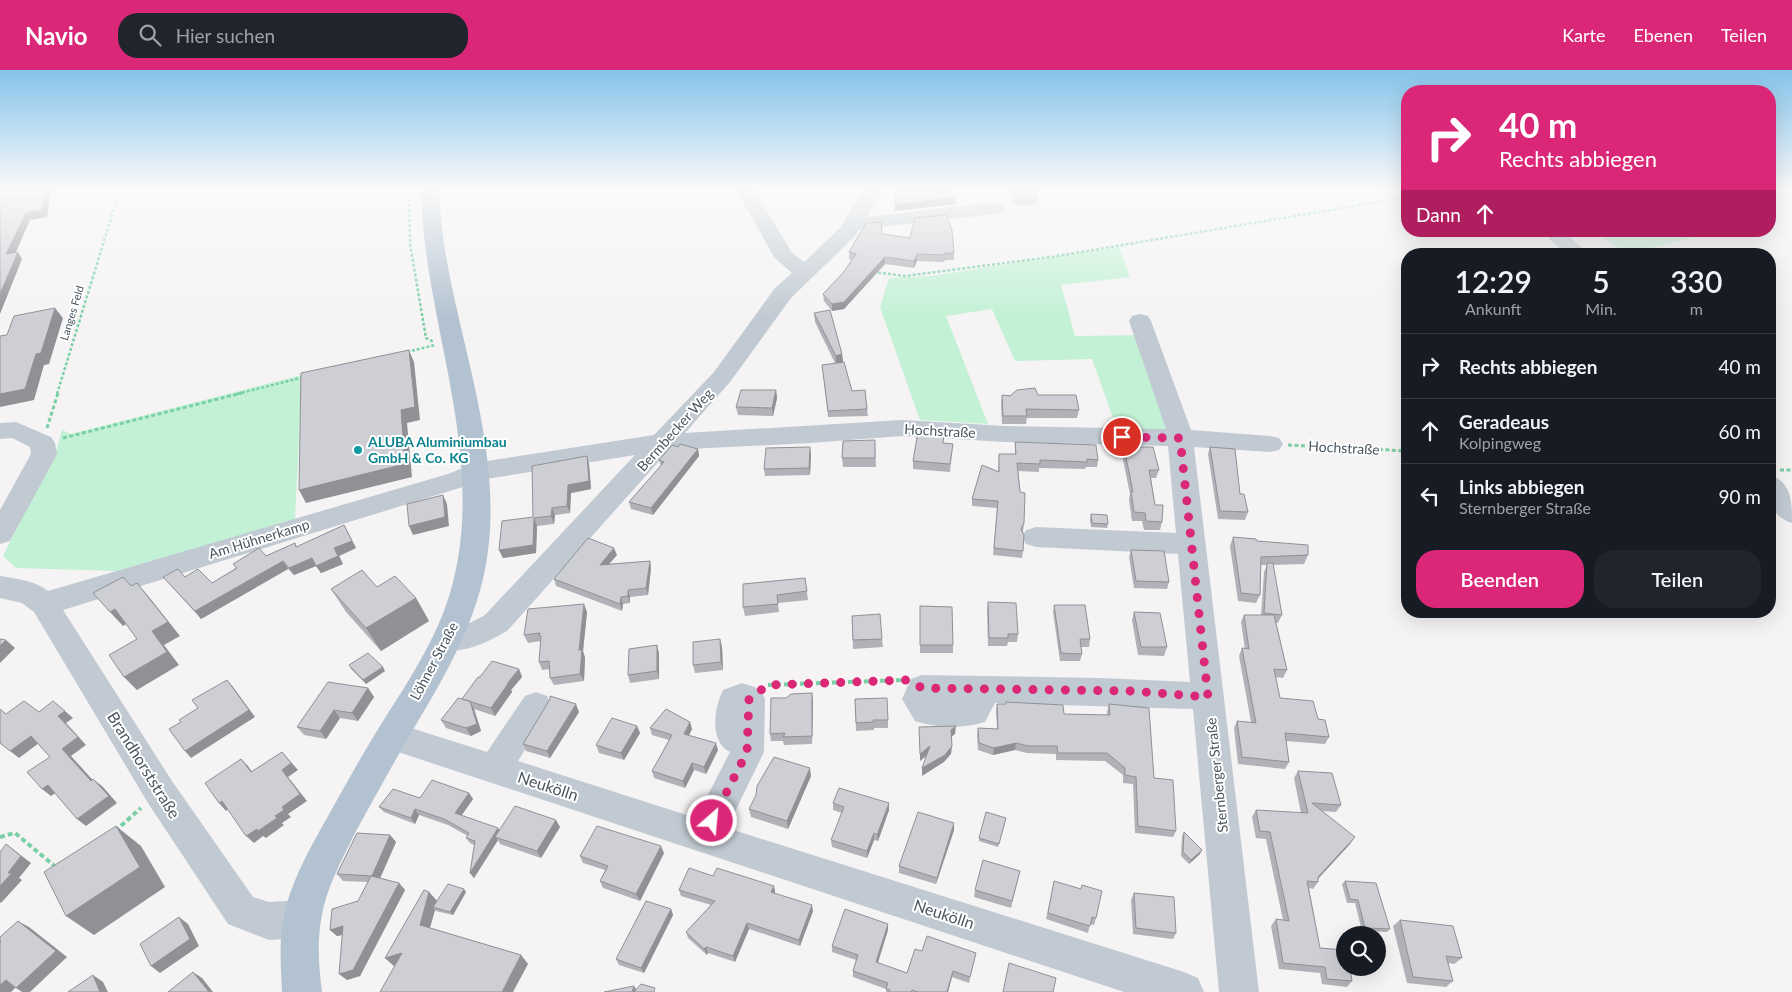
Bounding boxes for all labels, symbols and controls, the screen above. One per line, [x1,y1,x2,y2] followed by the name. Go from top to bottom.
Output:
[118,13,468,58] search box
[25,21,88,50] text: Navio
[136,21,164,49] icon: search
[176,24,275,47] text: Hier suchen
[1562,24,1605,46] text: Karte
[1633,24,1693,46] text: Ebenen
[1721,24,1767,46] text: Teilen
[1499,103,1577,145] text: 40 m
[1416,105,1481,170] icon: right
[1499,145,1657,172] text: Rechts abbiegen
[1471,200,1499,228] icon: ahead
[1416,203,1461,226] text: Dann
[1455,263,1532,299] text: 12:29
[1592,263,1610,299] text: 5
[1670,263,1722,299] text: 330
[57,284,86,342] street label: Langes Feld
[1465,299,1521,318] text: Ankunft
[1585,299,1617,318] text: Min.
[1690,299,1703,318] text: m
[1416,352,1444,380] icon: right
[1459,355,1597,378] text: Rechts abbiegen
[1718,355,1761,378] text: 40 m
[633,385,716,475] street label: Bermbecker Weg
[1459,410,1549,433] text: Geradeaus
[1101,416,1143,458] pin
[1416,417,1444,445] icon: ahead
[904,420,976,441] street label: Hochstraße
[1718,420,1761,443] text: 60 m
[1108,423,1136,451] icon: arrive
[367,433,507,466] place label: ALUBA Aluminiumbau GmbH & Co. KG
[1459,433,1541,452] text: Kolpingweg
[1308,437,1380,458] street label: Hochstraße
[352,444,364,456] marker: ALUBA Aluminiumbau GmbH & Co. KG
[1459,475,1584,498] text: Links abbiegen
[1416,482,1444,510] icon: left
[1718,485,1761,508] text: 90 m
[1459,498,1591,517] text: Sternberger Straße
[206,515,311,562] street label: Am Hühnerkamp
[1416,550,1584,608] button: Beenden
[1594,550,1761,608] button: Teilen
[406,619,461,703] street label: Löhner Straße
[104,708,185,822] street label: Brandhorststraße
[1202,717,1231,833] street label: Sternberger Straße
[515,767,581,804] street label: Neukölln
[685,794,737,846] position arrow
[911,895,977,932] street label: Neukölln
[1336,926,1386,976] map controls
[1336,926,1386,976] button: search

